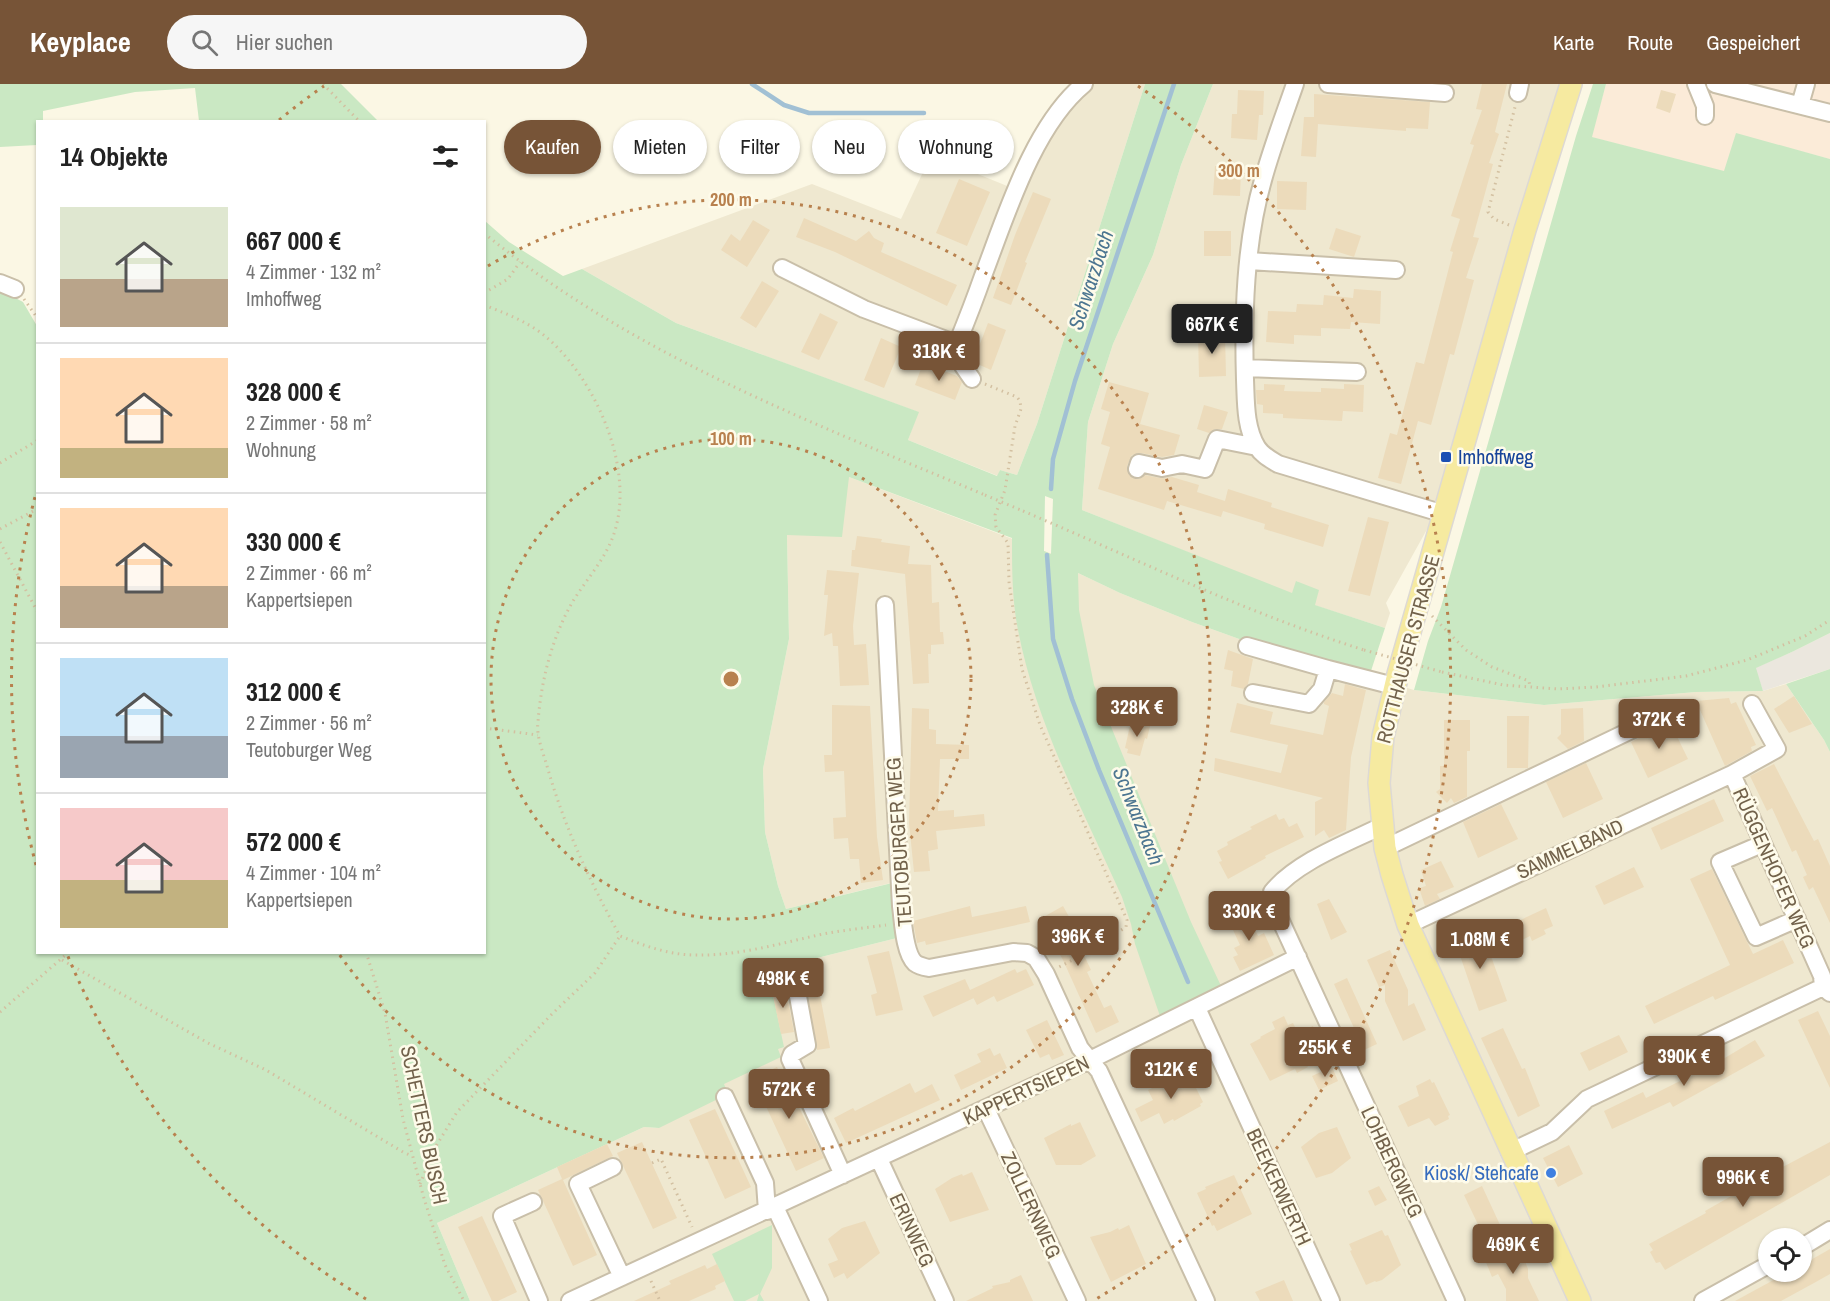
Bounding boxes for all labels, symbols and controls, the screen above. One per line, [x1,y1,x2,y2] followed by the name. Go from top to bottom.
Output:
[167,15,587,69] search box
[30,23,131,61] text: Keyplace
[188,26,221,59] icon: search
[236,27,333,57] text: Hier suchen
[1553,28,1594,57] text: Karte
[1627,28,1673,57] text: Route
[1706,28,1800,57] text: Gespeichert
[504,120,601,174] chip: Kaufen
[613,120,707,174] chip: Mieten
[719,120,800,174] chip: Filter
[812,120,886,174] chip: Neu
[898,120,1014,174] chip: Wohnung
[60,139,168,174] text: 14 Objekte
[429,140,462,173] icon: filters
[1218,158,1260,183] text: 300 m
[710,187,752,212] text: 200 m
[246,223,341,258] text: 667 000 €
[1061,226,1120,333] water label: Schwarzbach
[108,231,180,303] icon: home
[246,258,381,285] text: 4 Zimmer · 132 m²
[246,285,321,312] text: Imhoffweg
[1163,304,1261,355] pin: 667K €
[1186,310,1238,337] text: 667K €
[890,331,988,382] pin: 318K €
[913,337,965,364] text: 318K €
[246,374,341,409] text: 328 000 €
[108,382,180,454] icon: home
[246,409,372,436] text: 2 Zimmer · 58 m²
[710,426,752,451] text: 100 m
[246,436,316,463] text: Wohnung
[1458,443,1533,470] place label: Imhoffweg
[1439,450,1453,464] marker: Imhoffweg
[246,524,341,559] text: 330 000 €
[108,532,180,604] icon: home
[1369,552,1446,746] street label: ROTTHAUSER STRASSE
[246,559,372,586] text: 2 Zimmer · 66 m²
[246,586,353,613] text: Kappertsiepen
[721,669,741,689] centre of rings
[246,674,341,709] text: 312 000 €
[108,682,180,754] icon: home
[1088,687,1186,738] pin: 328K €
[1111,693,1163,720] text: 328K €
[1610,699,1708,750] pin: 372K €
[1633,705,1685,732] text: 372K €
[246,709,372,736] text: 2 Zimmer · 56 m²
[246,736,372,763] text: Teutoburger Weg
[879,757,918,927] street label: TEUTOBURGER WEG
[1106,762,1171,869] water label: Schwarzbach
[1727,783,1822,952] street label: RÜGGENHOFER WEG
[1512,812,1628,885] street label: SAMMELBAND
[246,824,341,859] text: 572 000 €
[108,832,180,904] icon: home
[246,859,381,886] text: 4 Zimmer · 104 m²
[246,886,353,913] text: Kappertsiepen
[1200,891,1298,942] pin: 330K €
[1223,897,1275,924] text: 330K €
[1029,916,1127,967] pin: 396K €
[1425,919,1535,970] pin: 1.08M €
[1052,922,1104,949] text: 396K €
[1450,925,1510,952] text: 1.08M €
[734,958,832,1009] pin: 498K €
[757,964,809,991] text: 498K €
[1276,1027,1374,1078] pin: 255K €
[1299,1033,1351,1060] text: 255K €
[1635,1036,1733,1087] pin: 390K €
[1658,1042,1710,1069] text: 390K €
[395,1043,454,1207] street label: SCHETTERS BUSCH
[958,1048,1093,1131] street label: KAPPERTSIEPEN
[1122,1049,1220,1100] pin: 312K €
[1145,1055,1197,1082] text: 312K €
[740,1069,838,1120] pin: 572K €
[763,1075,815,1102] text: 572K €
[1355,1102,1430,1222] street label: LOHBERGWEG
[1241,1124,1318,1250] street label: BEEKERWERTH
[995,1147,1068,1263] street label: ZOLLERNWEG
[1694,1157,1792,1208] pin: 996K €
[1424,1159,1539,1186] place label: Kiosk/ Stehcafe
[1717,1163,1769,1190] text: 996K €
[1544,1166,1558,1180] marker: Kiosk/ Stehcafe
[884,1189,941,1271] street label: ERINWEG
[1464,1224,1562,1275] pin: 469K €
[1758,1228,1812,1282] map controls
[1758,1228,1812,1282] button: locate
[1487,1230,1539,1257] text: 469K €

